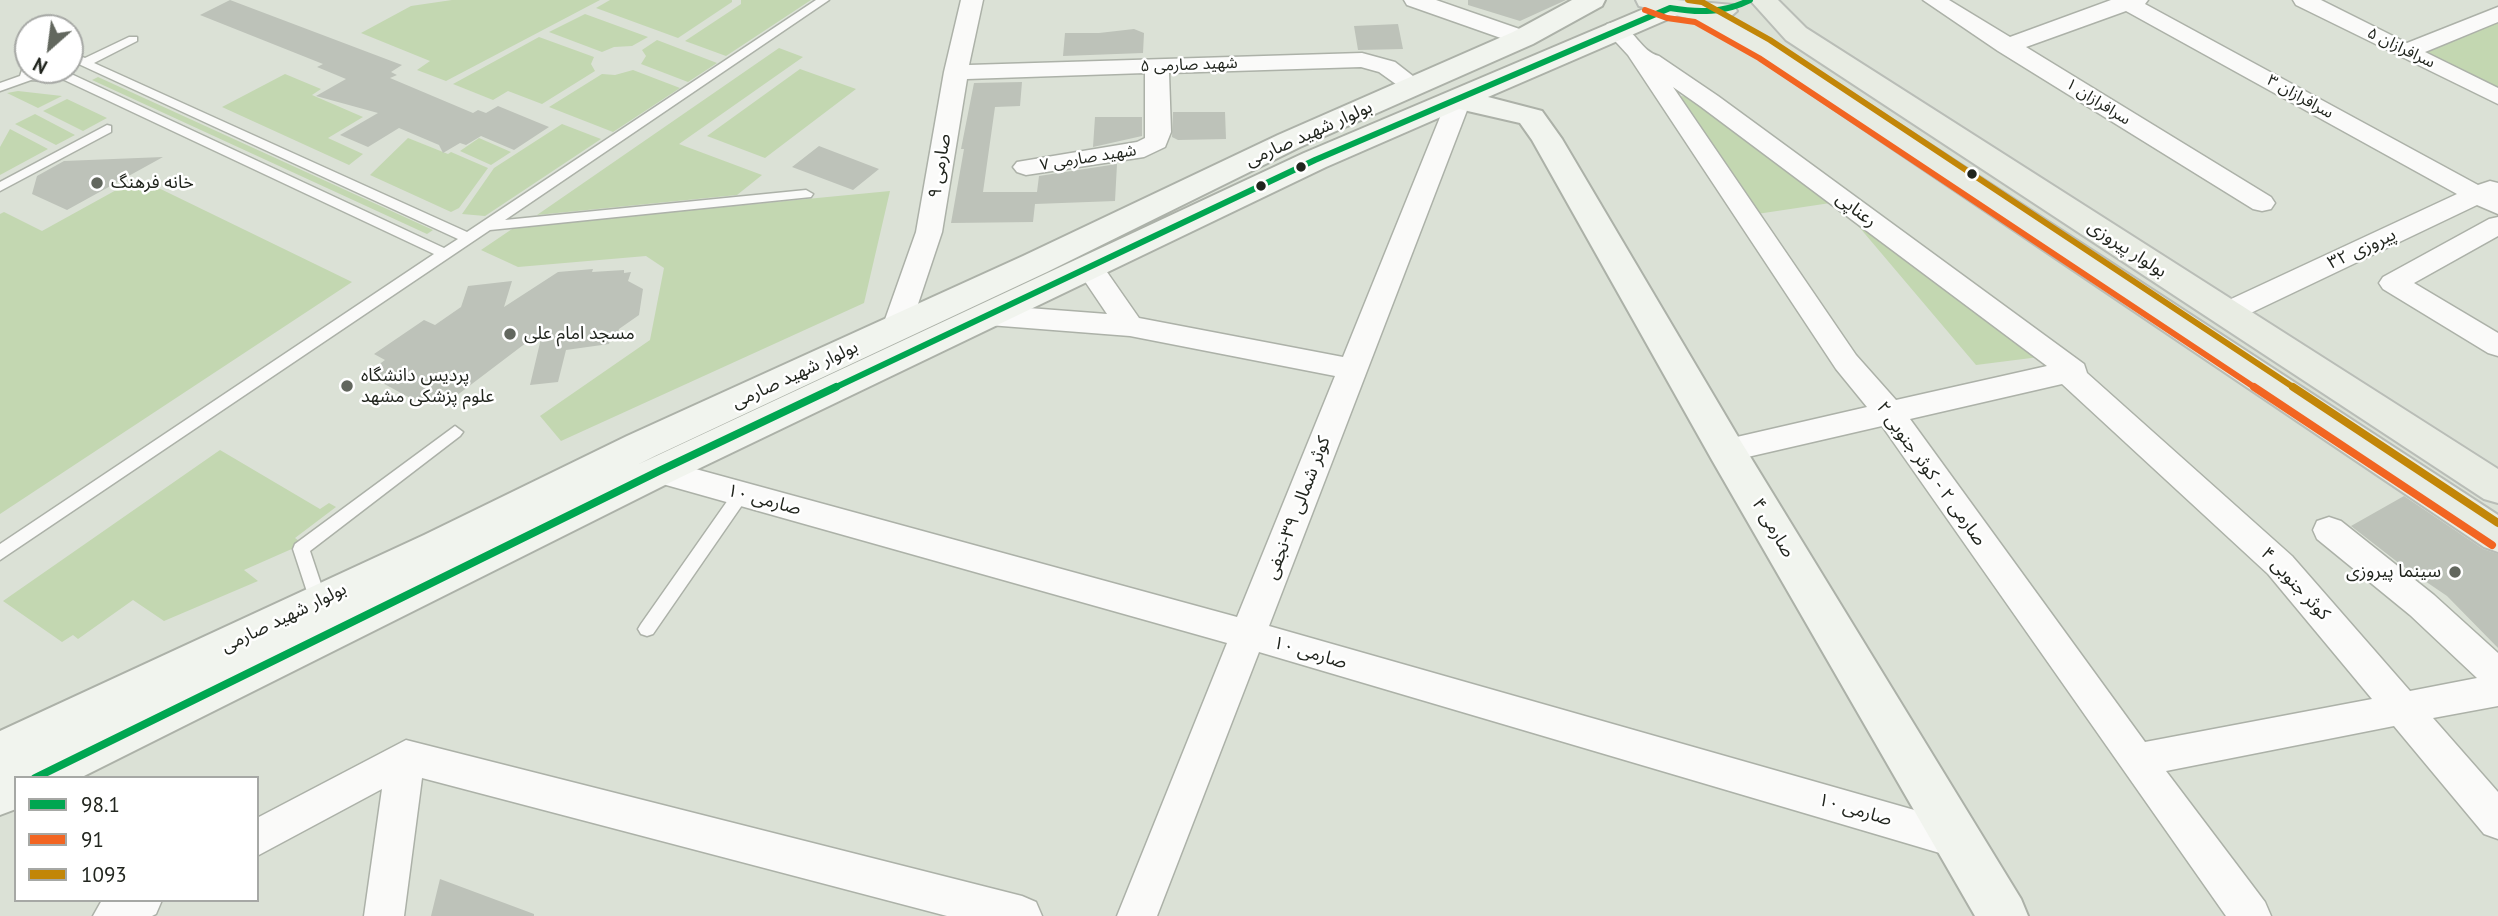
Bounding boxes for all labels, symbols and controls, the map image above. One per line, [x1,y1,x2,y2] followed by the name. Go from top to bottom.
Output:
[14,14,84,84] north arrow
[2364,23,2438,73] street label: سرافرازان ۵
[29,52,51,79] text: N
[1140,54,1238,76] street label: شهید صارمی ۵
[2263,71,2337,123] street label: سرافرازان ۳
[2062,75,2134,129] street label: سرافرازان ۱
[1242,96,1376,172] street label: بولوار شهید صارمی
[924,132,956,200] street label: صارمی ۹
[1038,141,1138,175] street label: شهید صارمی ۷
[1294,160,1308,174] unlabelled marker
[1965,167,1979,181] unlabelled marker
[111,172,194,194] place label: خانه فرهنگ
[89,175,105,191] marker: خانه فرهنگ
[1254,179,1268,193] unlabelled marker
[1831,188,1881,232] street label: رعناپی
[2083,215,2171,283] street label: بولوار پیروزی
[2324,224,2400,274] street label: پیروزی ۳۲
[524,323,635,345] place label: مسجد امام علی
[502,326,518,342] marker: مسجد امام علی
[729,336,861,414] street label: بولوار شهید صارمی
[361,365,494,408] place label: پردیس دانشگاه علوم پزشکی مشهد
[339,378,355,394] marker: پردیس دانشگاه علوم پزشکی مشهد
[1871,398,1991,550] street label: صارمی ۲ - کوثر جنوبی ۲
[1261,434,1335,582] street label: کوثر شمالی ۳۹-نجفی
[725,480,803,520] street label: صارمی ۱۰
[1747,495,1799,561] street label: صارمی ۴
[2256,543,2334,625] street label: کوثر جنوبی ۴
[2346,561,2441,583] place label: سینما پیروزی
[2447,564,2463,580] marker: سینما پیروزی
[218,578,350,658] street label: بولوار شهید صارمی
[1271,632,1349,674] street label: صارمی ۱۰
[14,776,259,902] legend
[1816,789,1894,831] street label: صارمی ۱۰
[81,791,120,818] text: 98.1
[81,826,104,853] text: 91
[81,861,127,888] text: 1093

